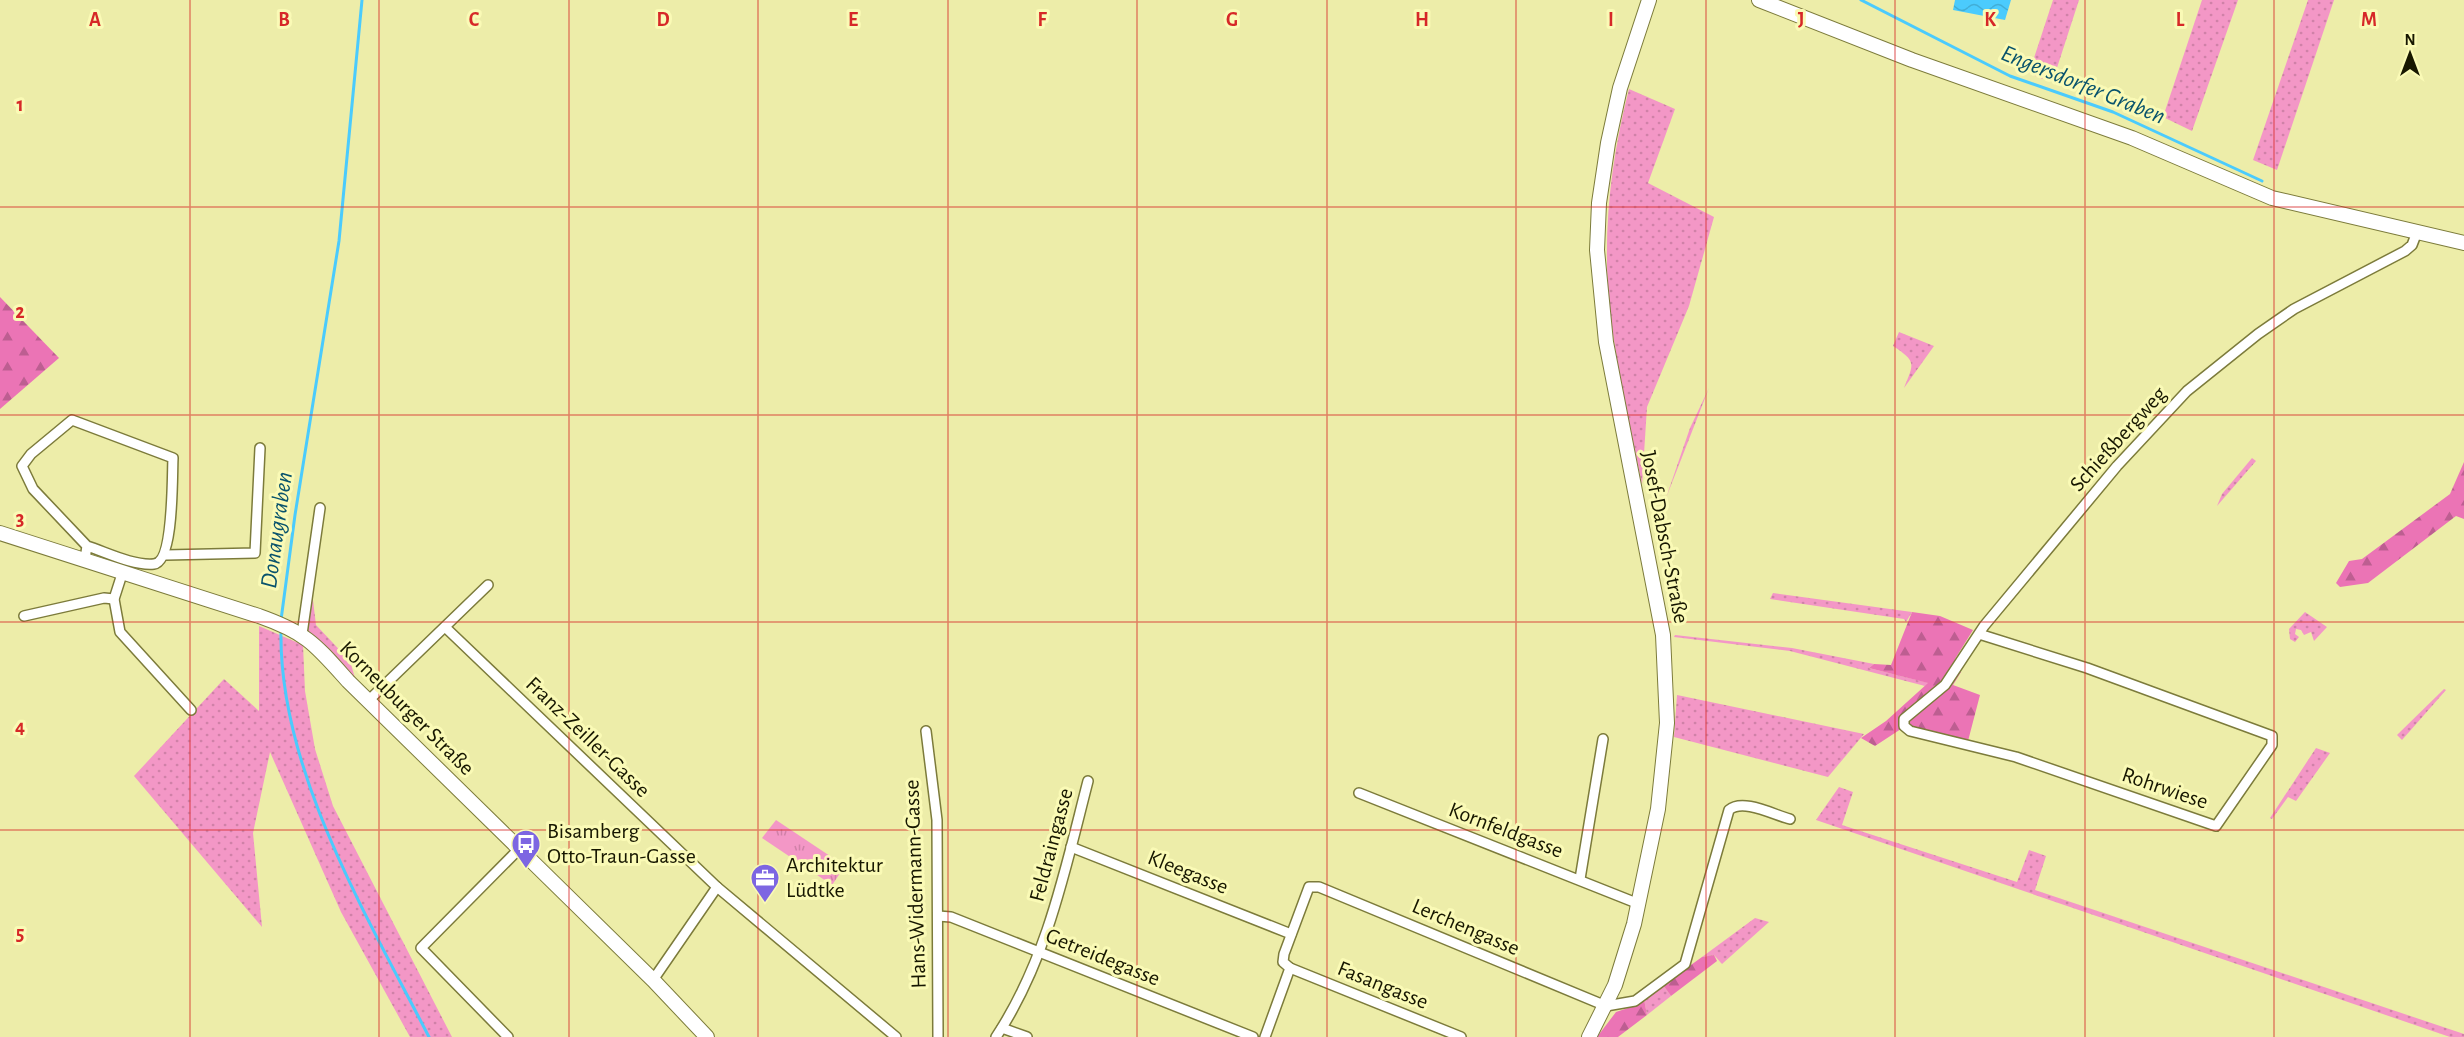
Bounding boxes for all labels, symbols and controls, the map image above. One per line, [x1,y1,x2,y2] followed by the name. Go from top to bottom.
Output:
[89,10,101,30] text: A
[278,10,290,30] text: B
[469,10,480,30] text: C
[656,10,670,30] text: D
[848,10,858,30] text: E
[1037,10,1047,30] text: F
[1226,10,1238,30] text: G
[1415,10,1429,30] text: H
[1608,10,1614,30] text: I
[1798,10,1804,30] text: J
[1984,10,1996,30] text: K
[2176,10,2185,30] text: L
[2361,10,2377,30] text: M
[2380,24,2440,84] north arrow
[2404,32,2416,48] text: N
[1998,41,2168,129] water label: Engersdorfer Graben
[16,95,24,115] text: 1
[15,302,25,322] text: 2
[2066,382,2171,495] street label: Schießbergweg
[1637,449,1693,625] street label: Josef-Dabsch-Straße
[257,470,297,590] water label: Donaugraben
[16,509,24,529] text: 3
[336,637,478,779] street label: Korneuburger Straße
[522,672,654,802] street label: Franz-Zeiller-Gasse
[15,717,25,737] text: 4
[2119,763,2211,813] street label: Rohrwiese
[900,779,930,989] street label: Hans-Widermann-Gasse
[1025,786,1077,904] street label: Feldraingasse
[1446,798,1566,862] street label: Kornfeldgasse
[547,820,696,867] place label: Bisamberg Otto-Traun-Gasse
[510,828,542,870] bus stop icon: Bisamberg Otto-Traun-Gasse
[1145,846,1231,898] street label: Kleegasse
[786,854,883,901] place label: Architektur Lüdtke
[749,862,781,904] office icon: Architektur Lüdtke
[1409,895,1523,959] street label: Lerchengasse
[16,924,24,944] text: 5
[1043,924,1163,990] street label: Getreidegasse
[1335,957,1431,1013] street label: Fasangasse

